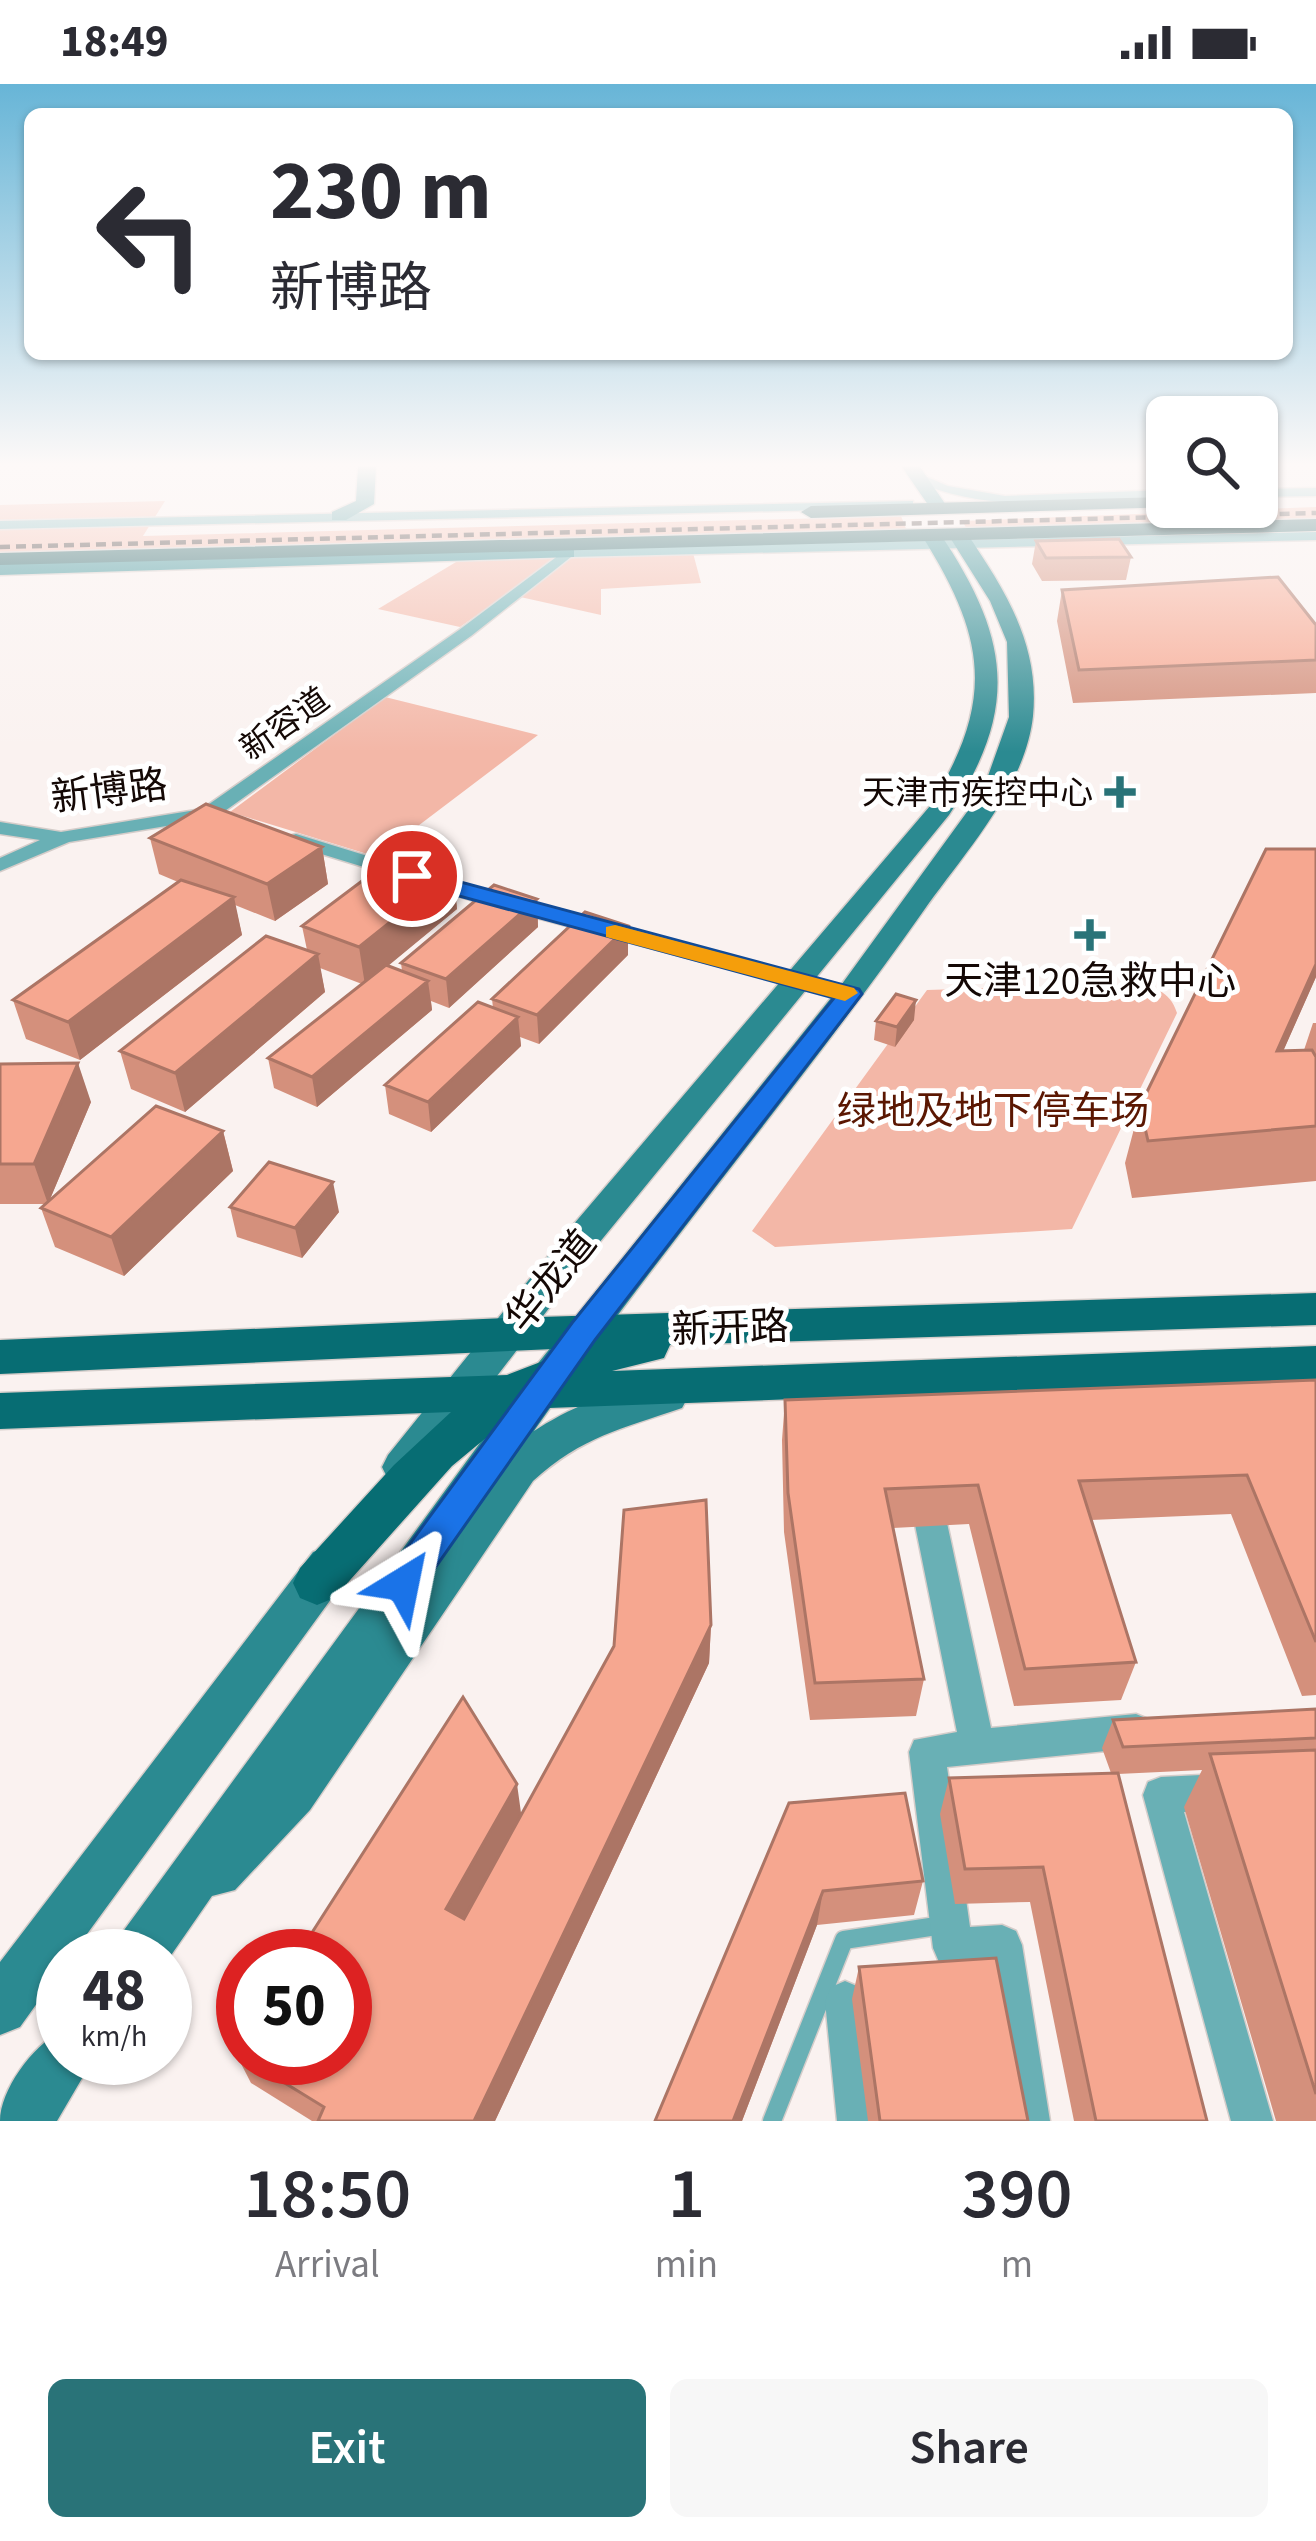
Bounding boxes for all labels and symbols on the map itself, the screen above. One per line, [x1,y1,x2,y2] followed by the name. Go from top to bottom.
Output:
[231,677,339,772] street label: 新容道
[48,757,171,827] street label: 新博路
[862,770,1093,817] place label: 天津市疾控中心
[1104,776,1136,808] marker: 天津市疾控中心
[361,825,463,927] pin
[1074,919,1106,951] marker: 天津120急救中心
[944,954,1236,1010] place label: 天津120急救中心
[837,1084,1149,1140] park label: 绿地及地下停车场
[493,1218,610,1344] street label: 华龙道
[671,1299,790,1359] street label: 新开路
[340,1521,466,1647] position arrow
[216,1929,372,2085] speed limit sign: 50

